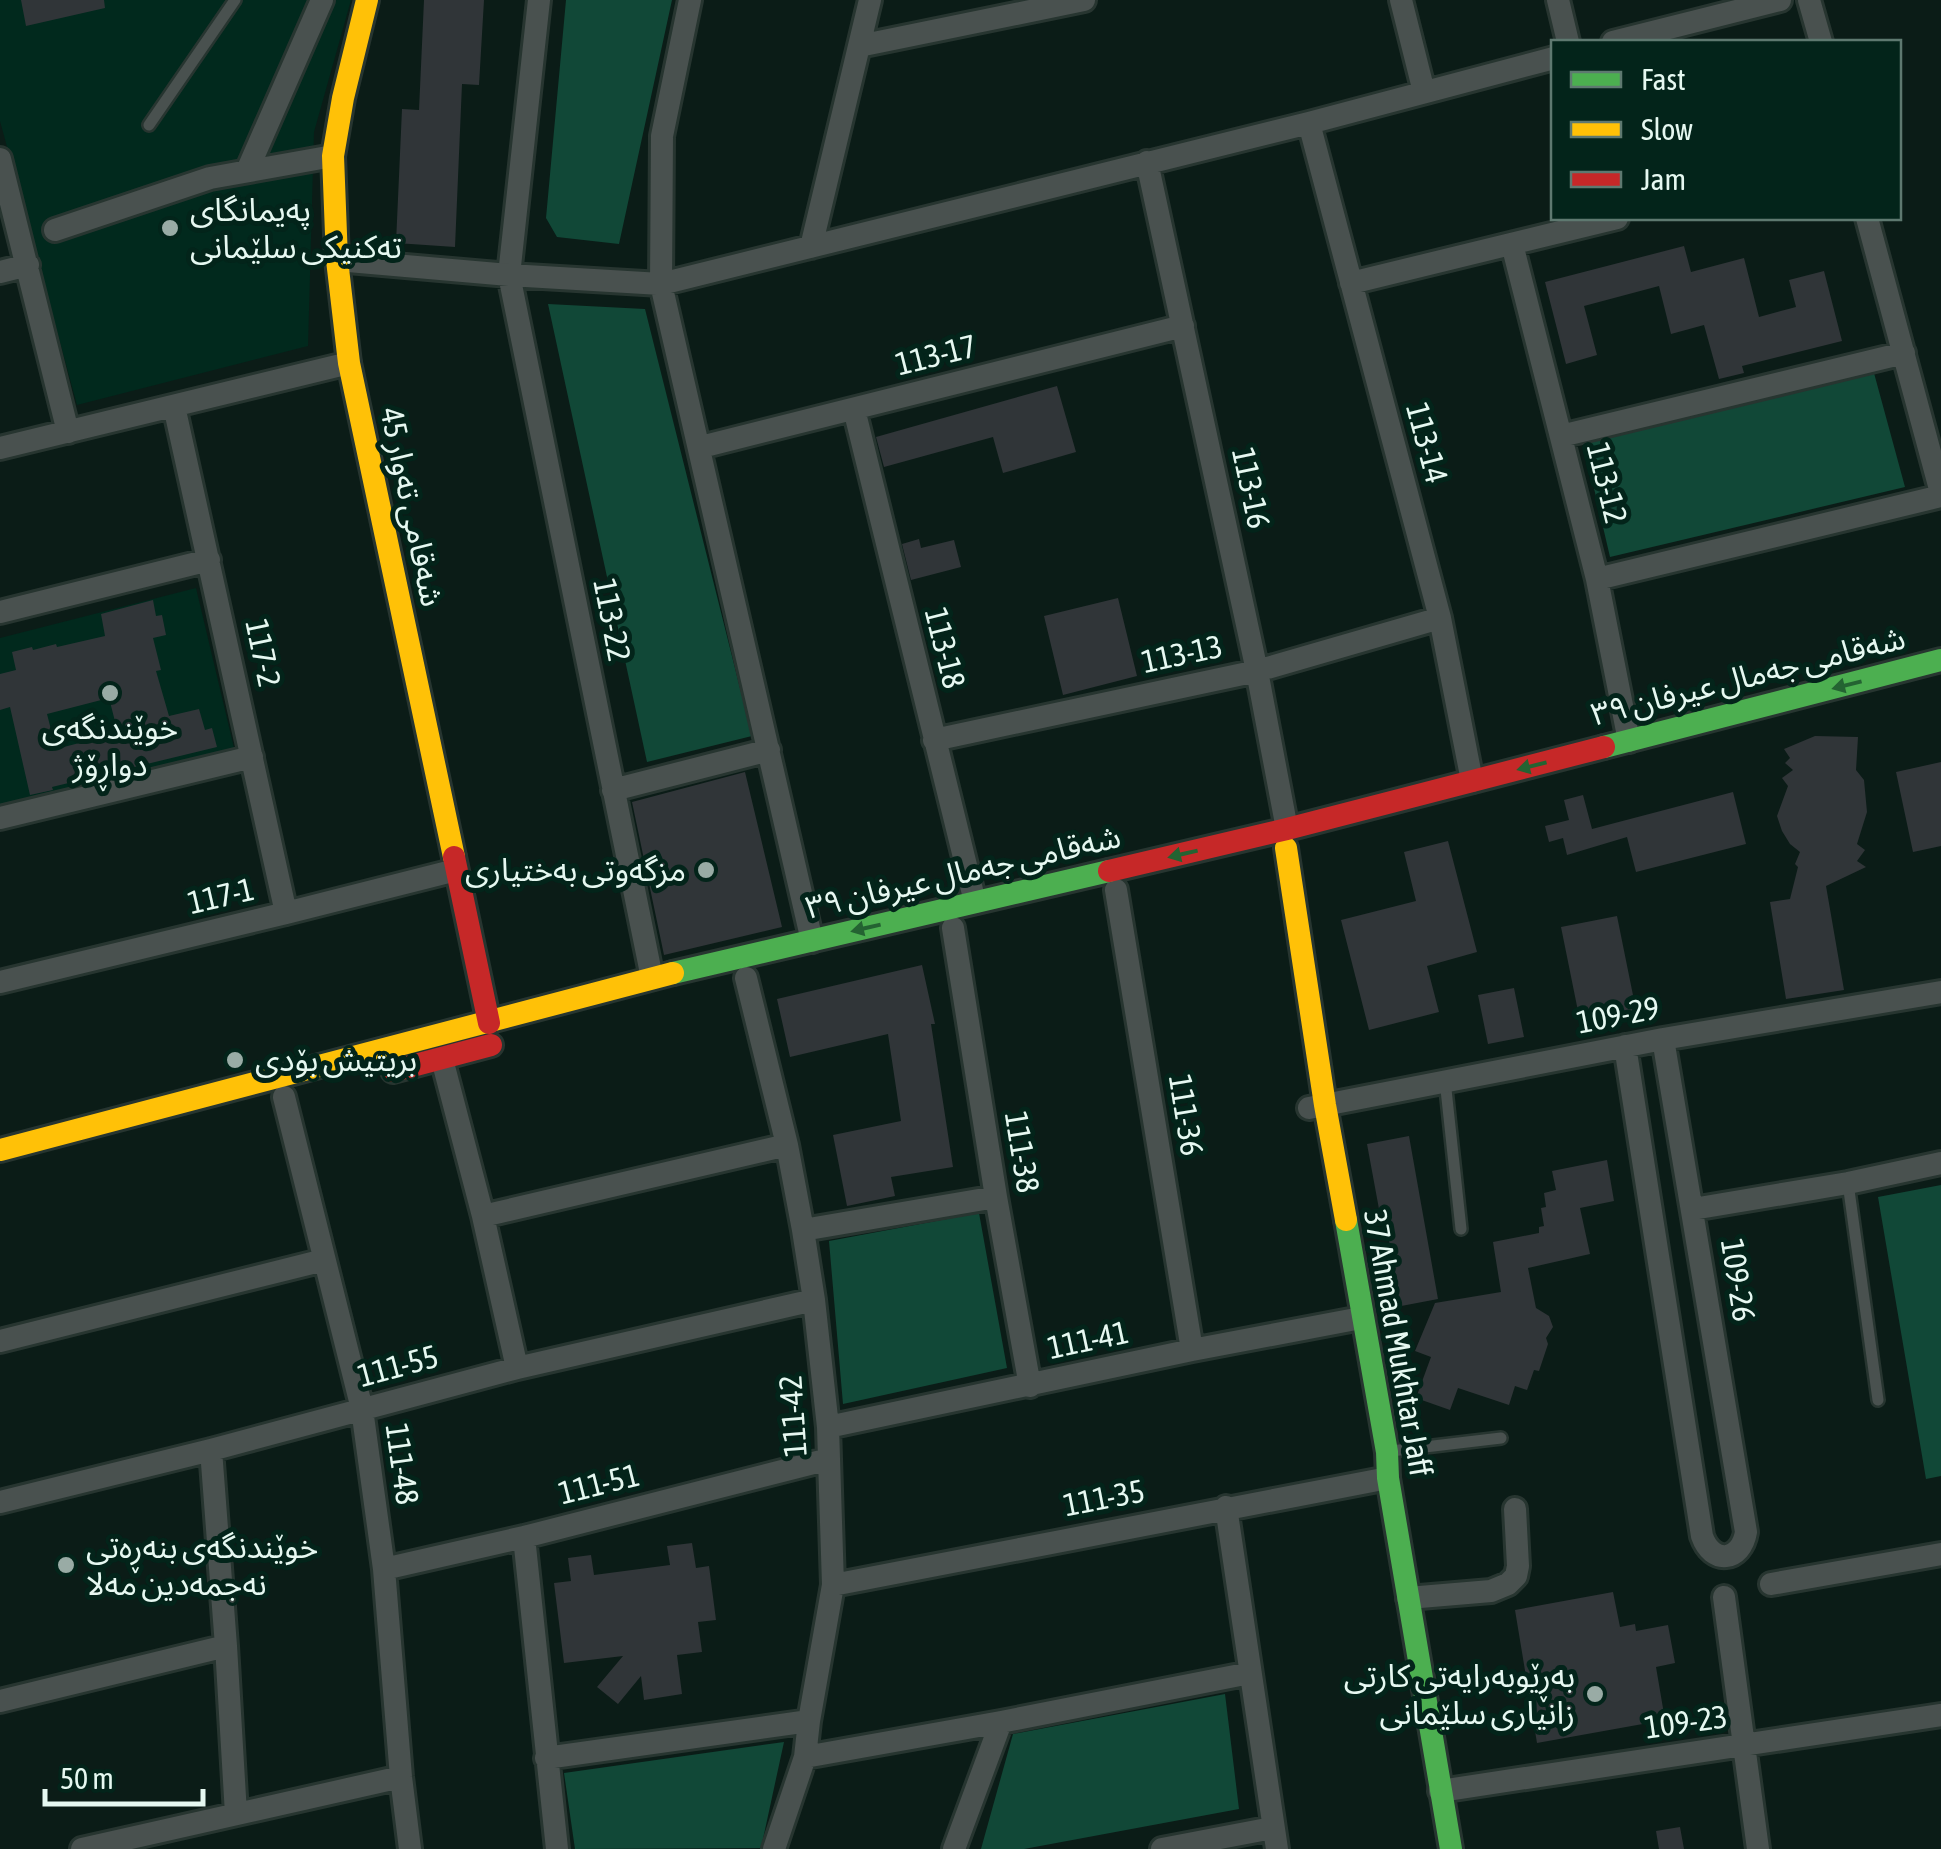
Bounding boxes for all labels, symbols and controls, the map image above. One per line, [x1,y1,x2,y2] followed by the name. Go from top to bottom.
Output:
[1551,40,1901,220] legend
[1641,62,1686,96] text: Fast
[1641,112,1693,146] text: Slow
[1641,162,1686,196] text: Jam
[190,191,402,265] place label: پەیمانگای تەکنیکی سلێمانی
[159,217,181,239] marker: پەیمانگای تەکنیکی سلێمانی
[892,327,980,382] street label: 113-17
[1399,399,1456,487] street label: 113-14
[372,404,452,610] street label: شەقامی تەوار 45
[1580,439,1635,527] street label: 113-12
[1225,444,1278,532] street label: 113-16
[586,576,639,664] street label: 113-22
[918,604,973,692] street label: 113-18
[238,616,289,690] street label: 117-2
[1587,619,1909,733] street label: شەقامی جەمال عیرفان ٣٩
[1138,627,1226,680] street label: 113-13
[1831,677,1862,693] one-way arrow
[99,682,121,704] marker: خوێندنگەی دواڕۆژ
[42,709,178,792] place label: خوێندنگەی دواڕۆژ
[1516,758,1547,774] one-way arrow
[802,817,1124,927] street label: شەقامی جەمال عیرفان ٣٩
[1167,847,1198,862] one-way arrow
[465,851,686,889] place label: مزگەوتی بەختیاری
[695,859,717,881] marker: مزگەوتی بەختیاری
[184,870,257,921] street label: 117-1
[850,921,881,936] one-way arrow
[1574,988,1662,1041] street label: 109-29
[255,1041,417,1079] place label: بریتیش بۆدی
[224,1049,246,1071] marker: بریتیش بۆدی
[1162,1072,1211,1158] street label: 111-36
[998,1109,1047,1195] street label: 111-38
[1357,1207,1440,1479] street label: 37 Ahmad Mukhtar Jaff
[1714,1236,1763,1324] street label: 109-26
[1044,1313,1132,1366] street label: 111-41
[354,1337,442,1394] street label: 111-55
[771,1374,814,1458] street label: 111-42
[378,1421,426,1507] street label: 111-48
[555,1456,643,1511] street label: 111-51
[1060,1472,1147,1523] street label: 111-35
[86,1528,318,1602] place label: خوێندنگەی بنەڕەتی نەجمەدین مەلا
[55,1554,77,1576] marker: خوێندنگەی بنەڕەتی نەجمەدین مەلا
[1344,1657,1575,1732] place label: بەڕێوبەرایەتی کارتی زانیاری سلێمانی
[1584,1683,1606,1705] marker: بەڕێوبەرایەتی کارتی زانیاری سلێمانی
[1642,1697,1730,1746] street label: 109-23
[45,1744,202,1806] scale bar
[60,1761,114,1795] text: 50 m

